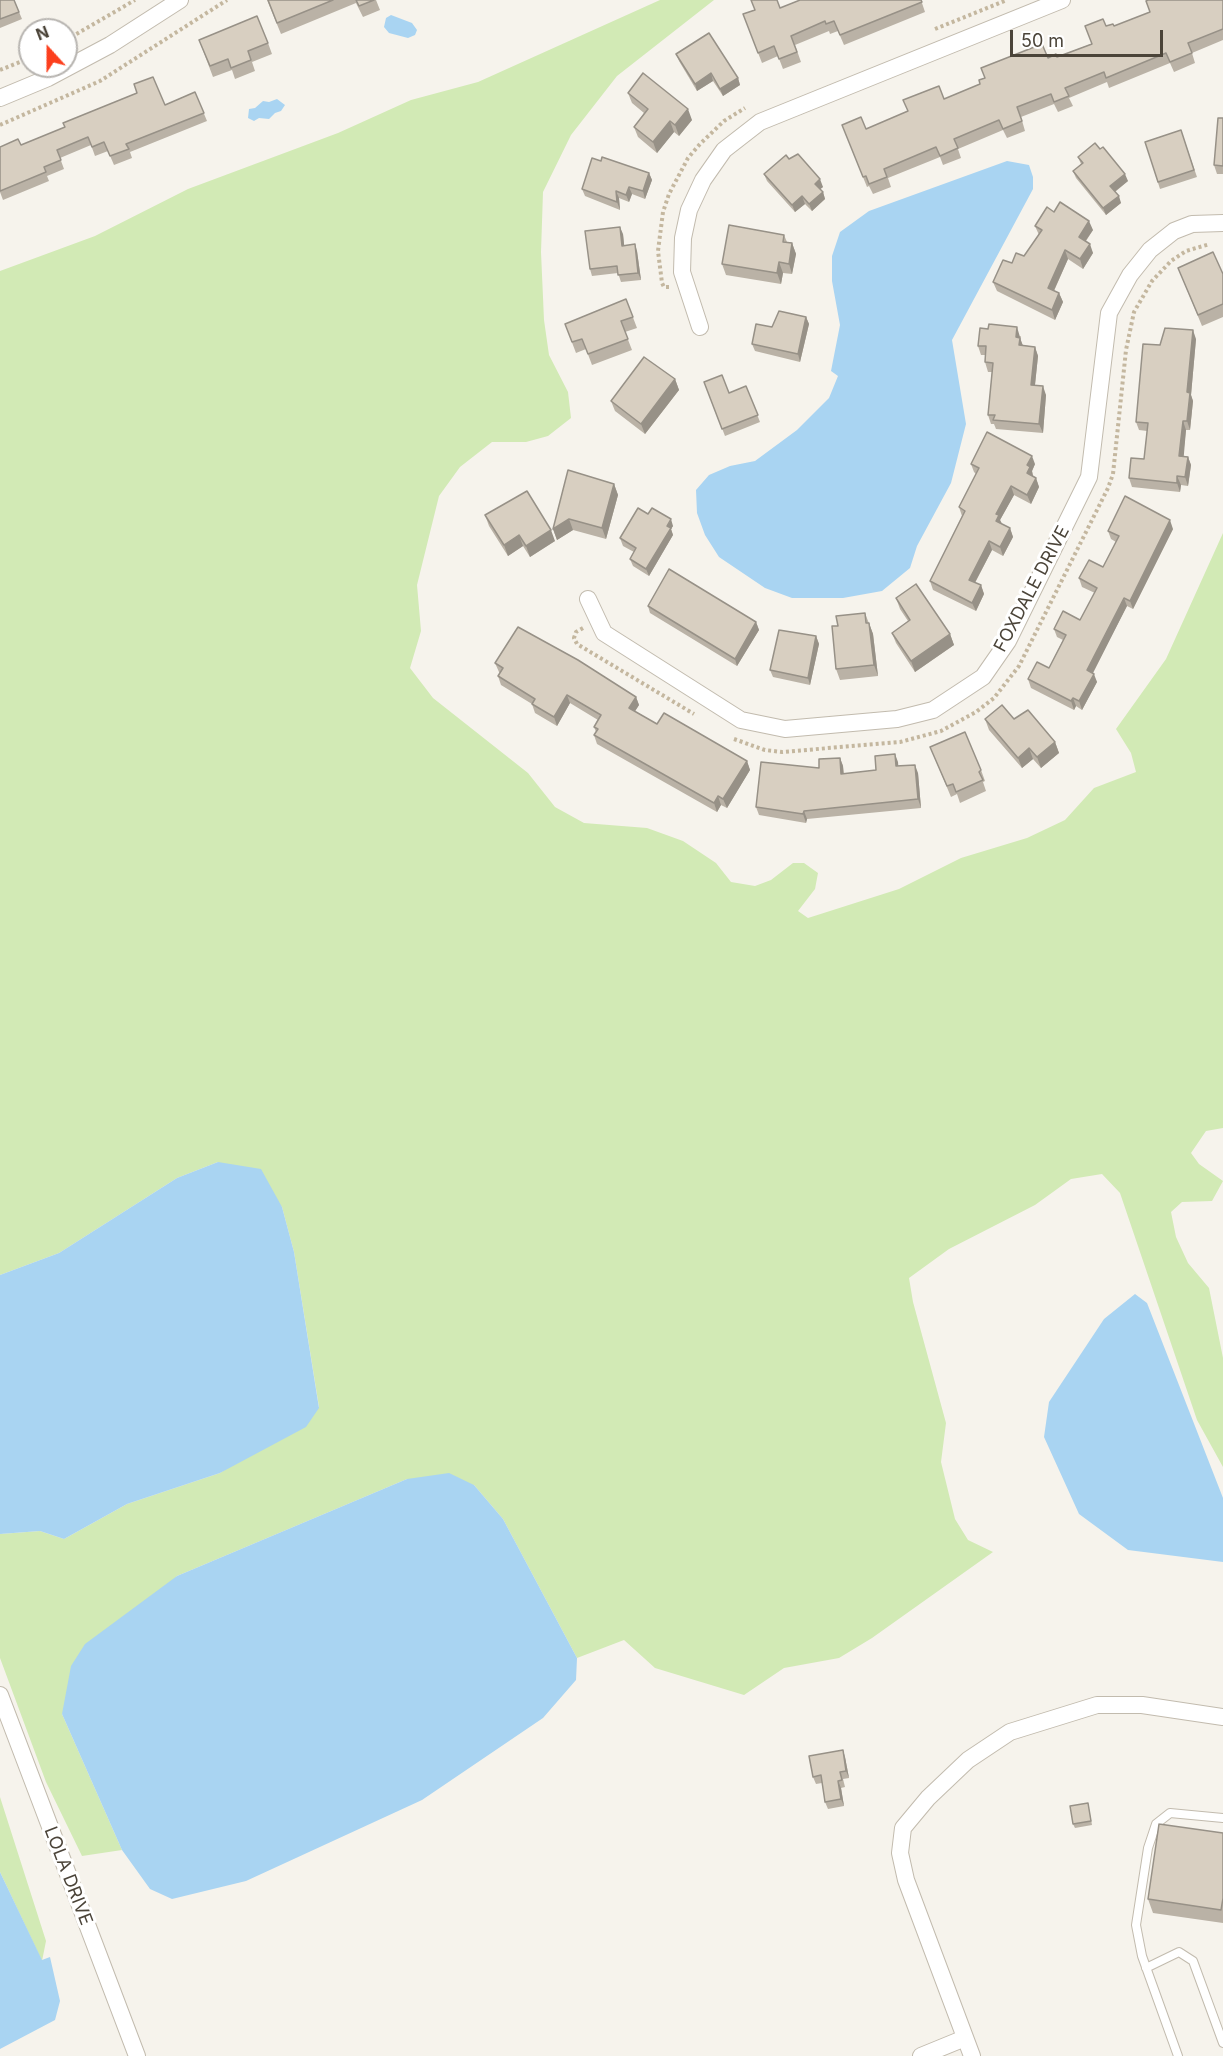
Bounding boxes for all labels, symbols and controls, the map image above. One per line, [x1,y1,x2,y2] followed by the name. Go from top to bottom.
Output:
[18,18,78,78] north arrow
[1013,18,1166,56] scale bar
[33,22,52,45] text: N
[1021,30,1064,51] text: 50 m
[990,522,1074,656] street label: FOXDALE DRIVE
[39,1824,97,1928] street label: LOLA DRIVE

